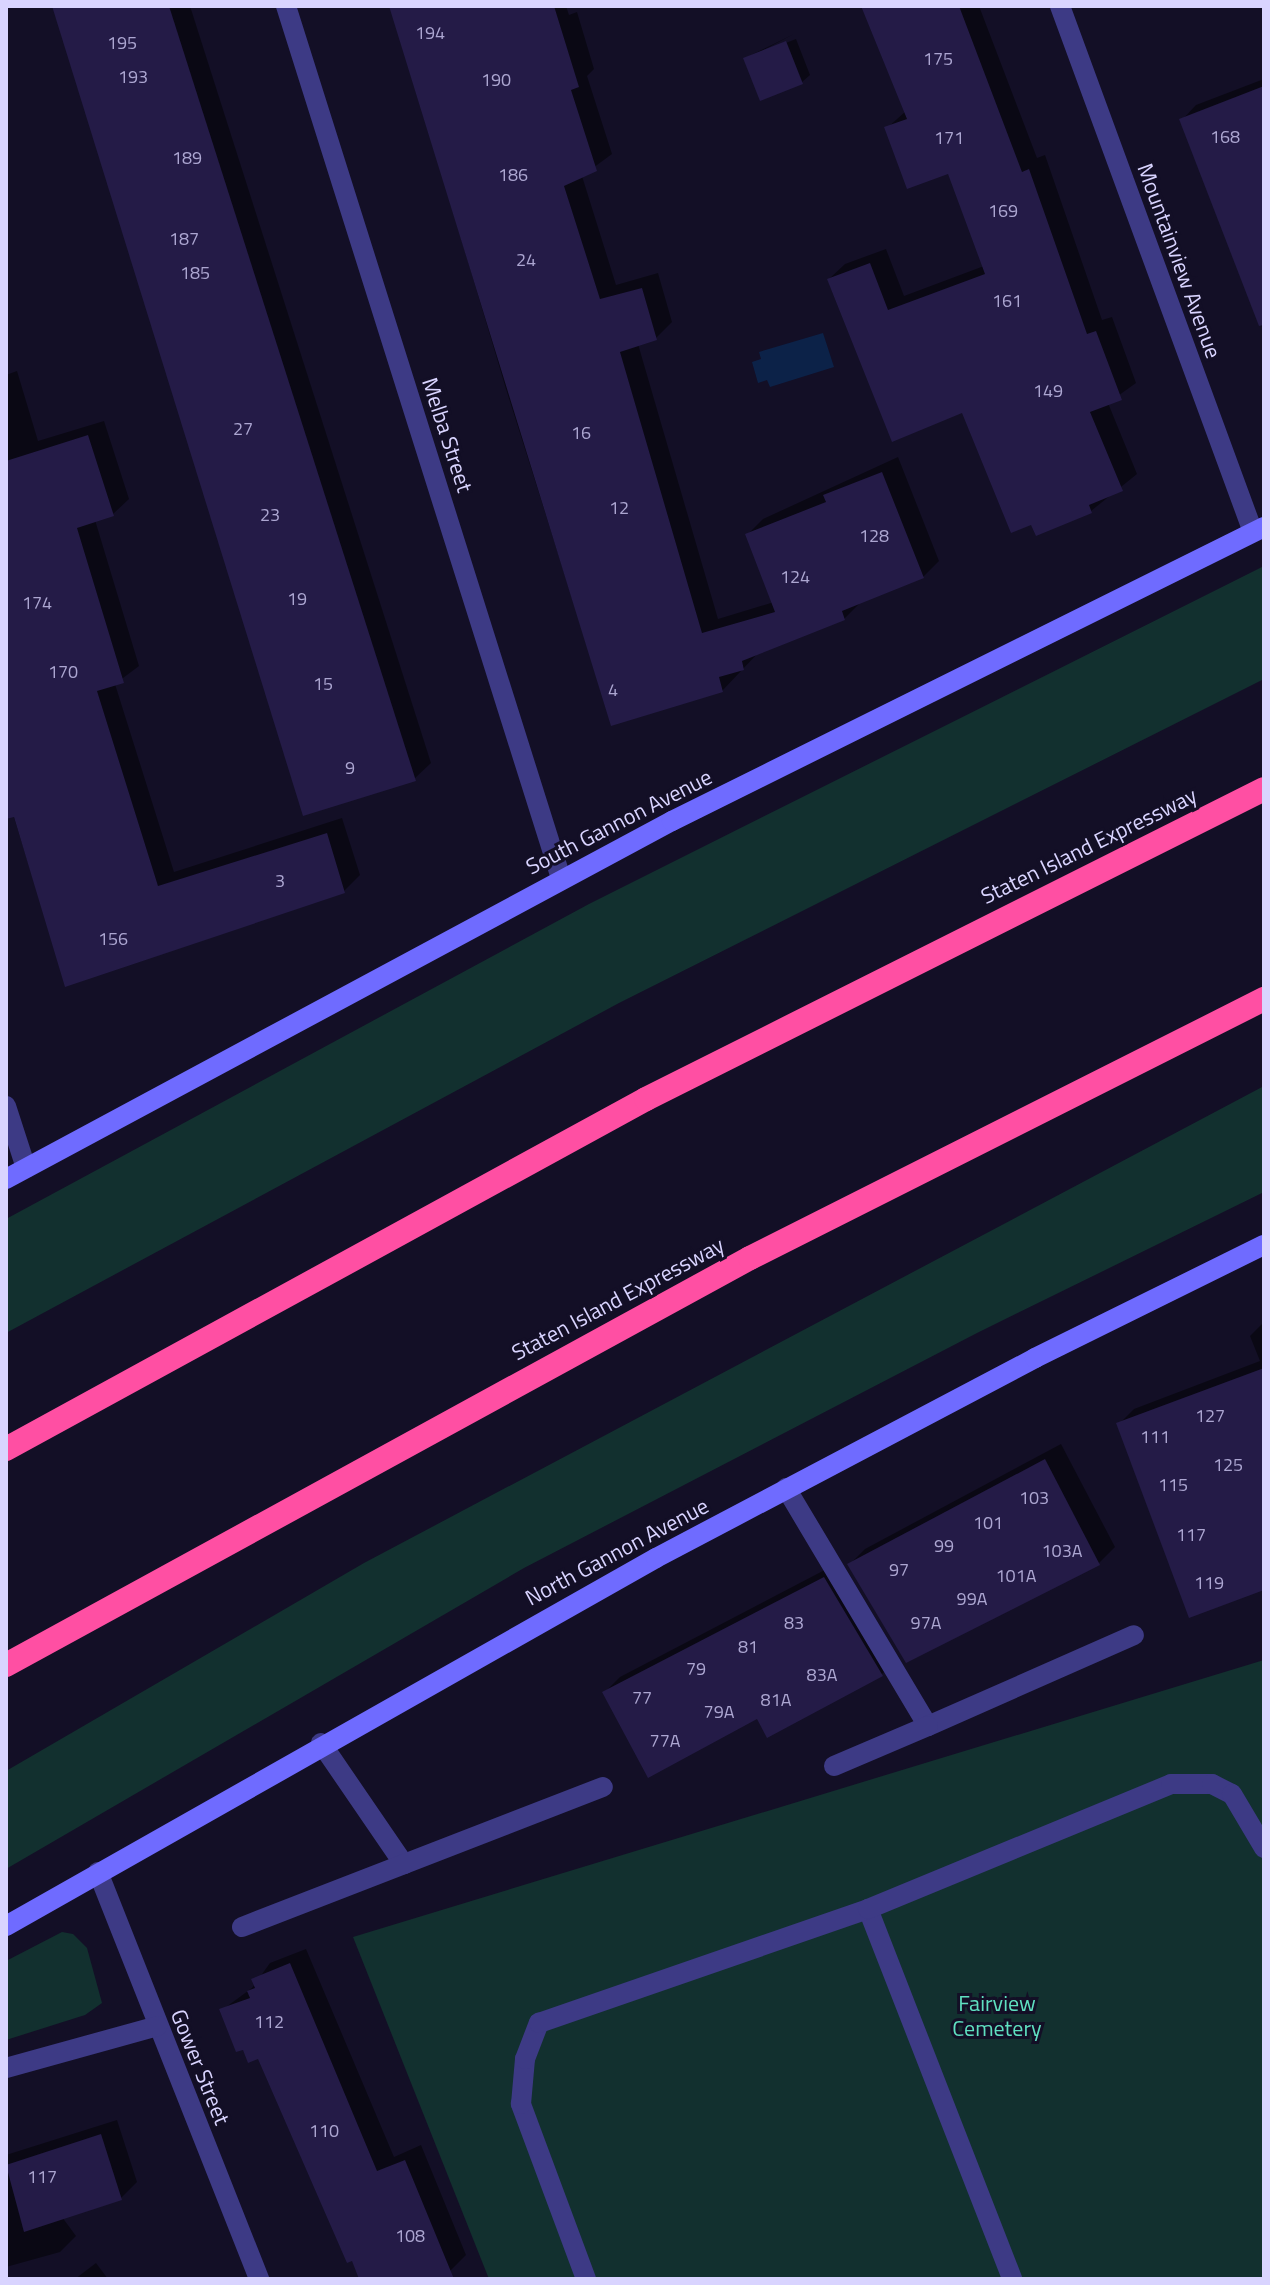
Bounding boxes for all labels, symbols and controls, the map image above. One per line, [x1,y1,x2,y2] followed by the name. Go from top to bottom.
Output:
[415,22,445,44] house number: 194
[107,32,137,54] house number: 195
[923,48,953,70] house number: 175
[118,66,148,88] house number: 193
[481,69,511,91] house number: 190
[1210,126,1240,148] house number: 168
[934,127,964,149] house number: 171
[172,147,202,169] house number: 189
[1131,160,1227,362] street label: Mountainview Avenue
[498,164,528,186] house number: 186
[988,200,1018,222] house number: 169
[169,228,199,250] house number: 187
[516,249,536,271] house number: 24
[180,262,210,284] house number: 185
[992,290,1022,312] house number: 161
[416,374,478,496] street label: Melba Street
[1033,380,1063,402] house number: 149
[233,418,253,440] house number: 27
[571,422,591,444] house number: 16
[609,497,629,519] house number: 12
[260,504,280,526] house number: 23
[859,525,889,547] house number: 128
[780,566,810,588] house number: 124
[287,588,307,610] house number: 19
[22,592,52,614] house number: 174
[48,661,78,683] house number: 170
[313,673,333,695] house number: 15
[608,679,618,701] house number: 4
[345,757,355,779] house number: 9
[522,764,716,880] street label: South Gannon Avenue
[977,782,1201,910] street label: Staten Island Expressway
[275,870,285,892] house number: 3
[98,928,128,950] house number: 156
[507,1232,729,1366] street label: Staten Island Expressway
[1195,1405,1225,1427] house number: 127
[1140,1426,1170,1448] house number: 111
[1213,1454,1243,1476] house number: 125
[1158,1474,1188,1496] house number: 115
[1019,1487,1049,1509] house number: 103
[521,1493,713,1611] street label: North Gannon Avenue
[973,1512,1003,1534] house number: 101
[1176,1524,1206,1546] house number: 117
[934,1535,954,1557] house number: 99
[1042,1540,1082,1562] house number: 103A
[889,1559,909,1581] house number: 97
[996,1565,1036,1587] house number: 101A
[1194,1572,1224,1594] house number: 119
[957,1588,987,1610] house number: 99A
[784,1612,804,1634] house number: 83
[911,1612,941,1634] house number: 97A
[738,1636,758,1658] house number: 81
[686,1658,706,1680] house number: 79
[807,1664,837,1686] house number: 83A
[632,1687,652,1709] house number: 77
[761,1689,791,1711] house number: 81A
[704,1701,734,1723] house number: 79A
[650,1730,680,1752] house number: 77A
[952,1990,1042,2042] park label: Fairview Cemetery
[165,2006,235,2128] street label: Gower Street
[254,2011,284,2033] house number: 112
[309,2120,339,2142] house number: 110
[27,2166,57,2188] house number: 117
[395,2225,425,2247] house number: 108

